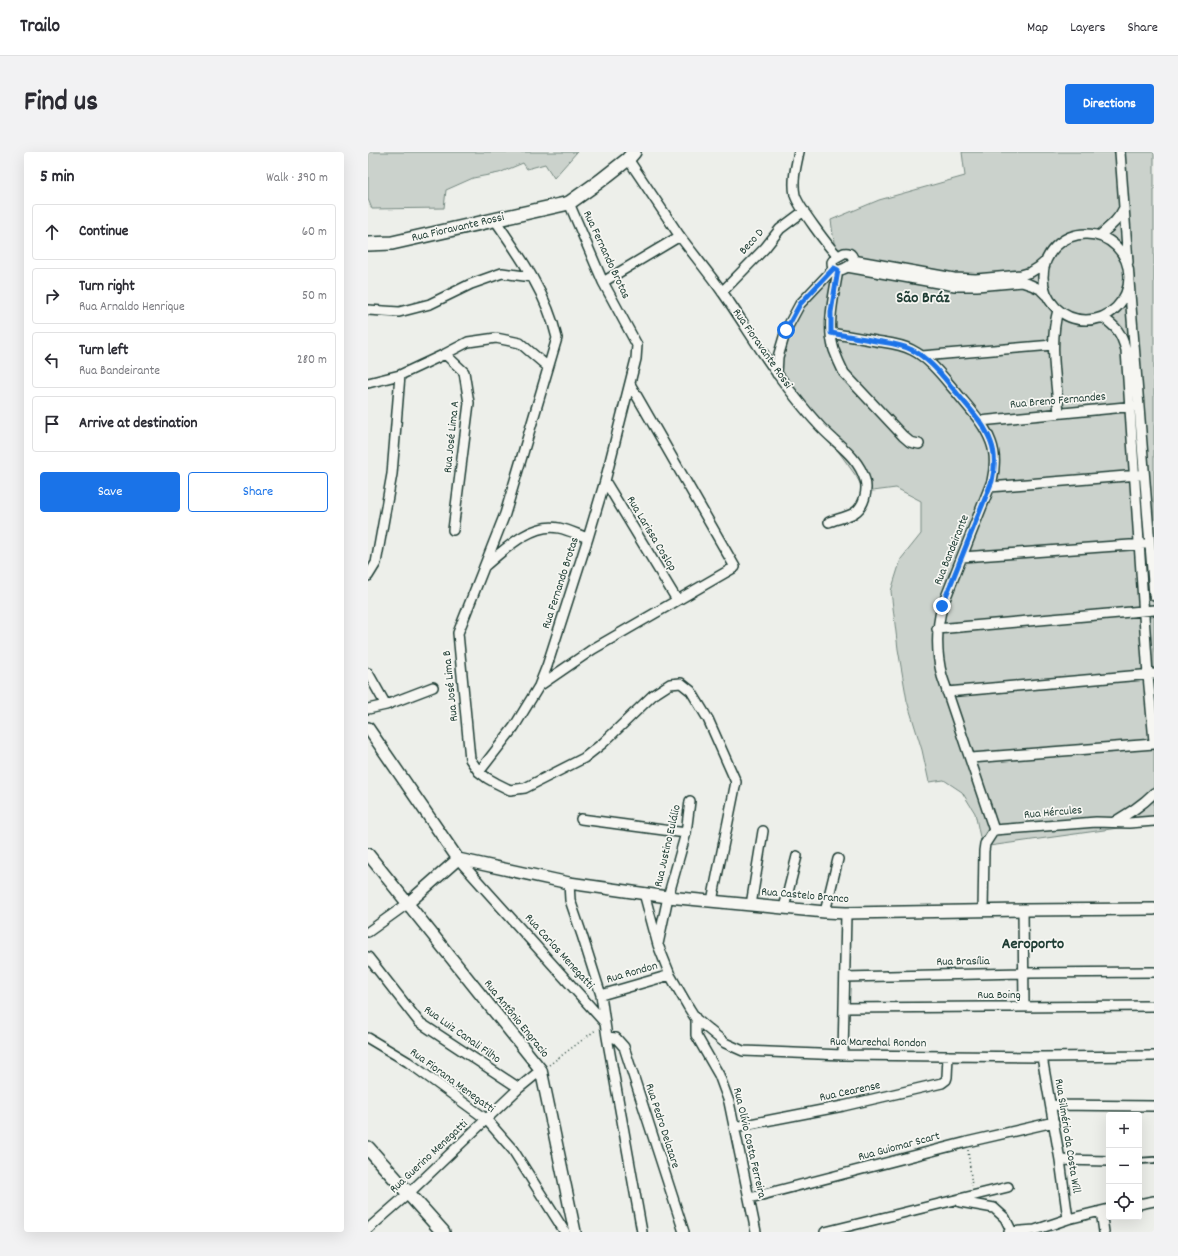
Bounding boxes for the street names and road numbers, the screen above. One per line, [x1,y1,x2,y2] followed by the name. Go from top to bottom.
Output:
[578,208,634,302] street label: Rua Fernando Brotas
[410,209,506,247] street label: Rua Fioravante Rossi
[736,225,768,259] street label: Beco D
[728,305,796,393] street label: Rua Fioravante Rossi
[1009,388,1107,414] street label: Rua Breno Fernandes
[440,400,464,474] street label: Rua José Lima A
[622,493,680,575] street label: Rua Larissa Coslop
[930,512,974,588] street label: Rua Bandeirante
[538,535,584,631] street label: Rua Fernando Brotas
[439,649,463,722] street label: Rua José Lima B
[1023,802,1083,824] street label: Rua Hércules
[650,803,686,889] street label: Rua Justino Eulálio
[760,884,850,908] street label: Rua Castelo Branco
[520,910,598,994] street label: Rua Carlos Menegatti
[936,953,990,971] street label: Rua Brasília
[604,957,660,988] street label: Rua Rondon
[479,976,553,1062] street label: Rua Antônio Engracio
[977,987,1021,1004] street label: Rua Boing
[420,1002,504,1068] street label: Rua Luiz Canali Filho
[830,1034,927,1052] street label: Rua Marechal Rondon
[406,1044,498,1118] street label: Rua Fiorana Menegatti
[818,1077,882,1107] street label: Rua Cearense
[1050,1077,1084,1195] street label: Rua Silmério da Costa Will
[640,1081,684,1171] street label: Rua Pedro Delazare
[728,1086,770,1200] street label: Rua Olívio Costa Ferreira
[386,1116,472,1198] street label: Rua Guerino Menegatti
[856,1128,942,1166] street label: Rua Guiomar Scart

